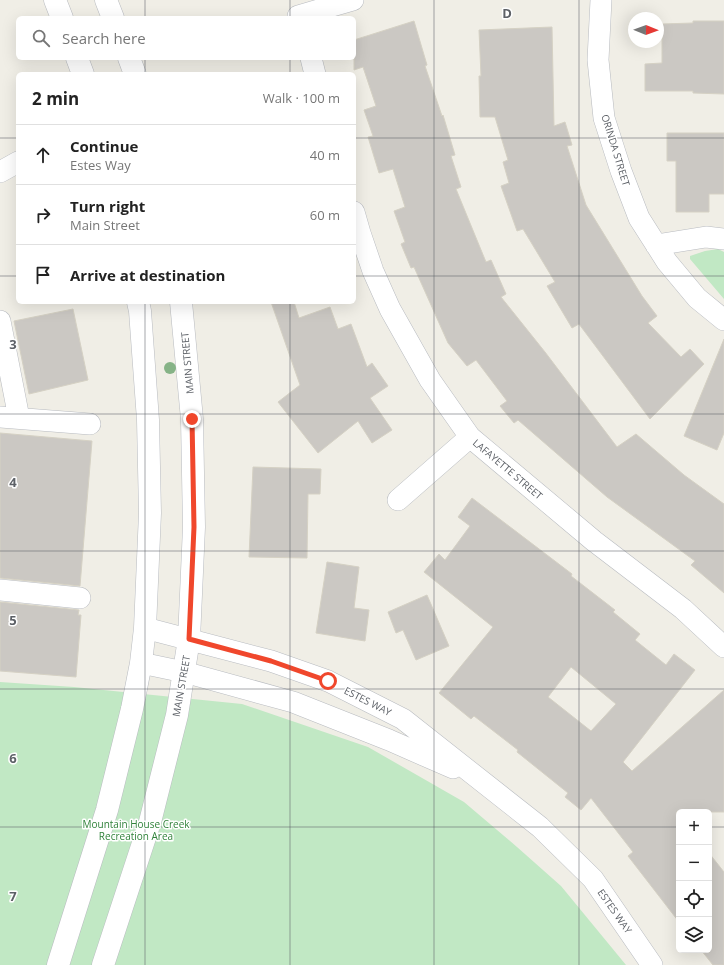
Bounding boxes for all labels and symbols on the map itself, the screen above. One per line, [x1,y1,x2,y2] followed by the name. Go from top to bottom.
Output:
[502,4,512,22] text: D
[628,12,664,48] north arrow
[598,112,634,188] street label: ORINDA STREET
[177,331,197,395] street label: MAIN STREET
[9,335,17,353] text: 3
[183,410,201,428] route end
[470,436,546,503] street label: LAFAYETTE STREET
[9,473,17,491] text: 4
[9,611,17,629] text: 5
[169,654,193,718] street label: MAIN STREET
[319,672,337,690] route start
[342,683,394,719] street label: ESTES WAY
[9,749,17,767] text: 6
[82,817,190,843] park label: Mountain House Creek Recreation Area
[595,886,636,936] street label: ESTES WAY
[9,887,17,905] text: 7

